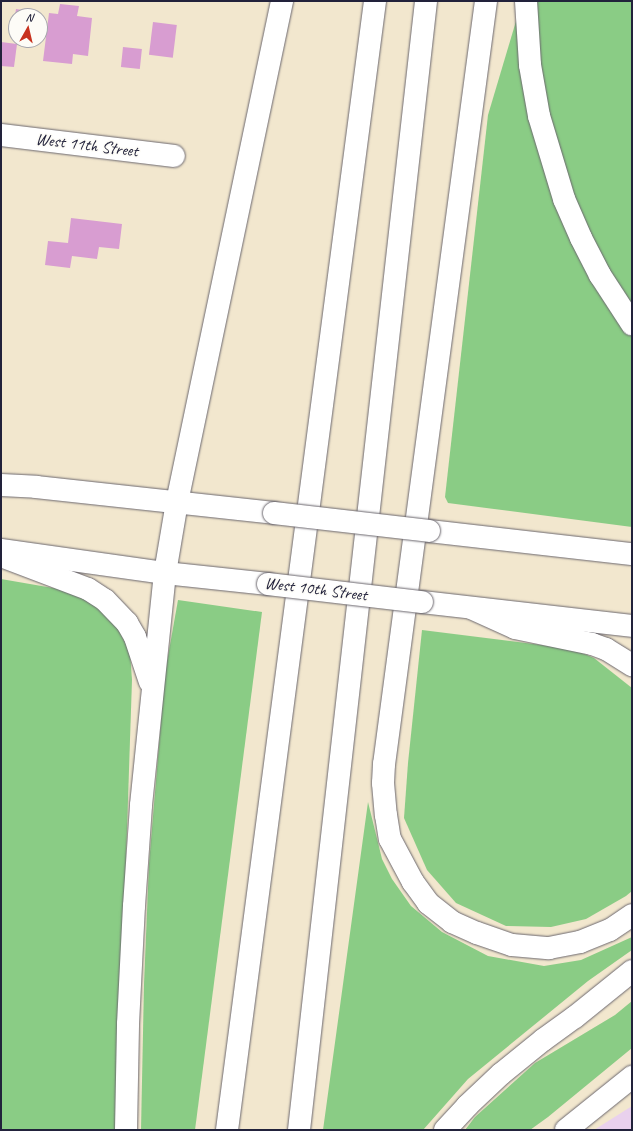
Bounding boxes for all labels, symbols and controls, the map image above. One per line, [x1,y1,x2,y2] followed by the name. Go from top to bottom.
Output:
[8,8,48,48] north arrow
[25,10,34,25] text: N
[35,129,139,161] street label: West 11th Street
[264,573,368,605] street label: West 10th Street

